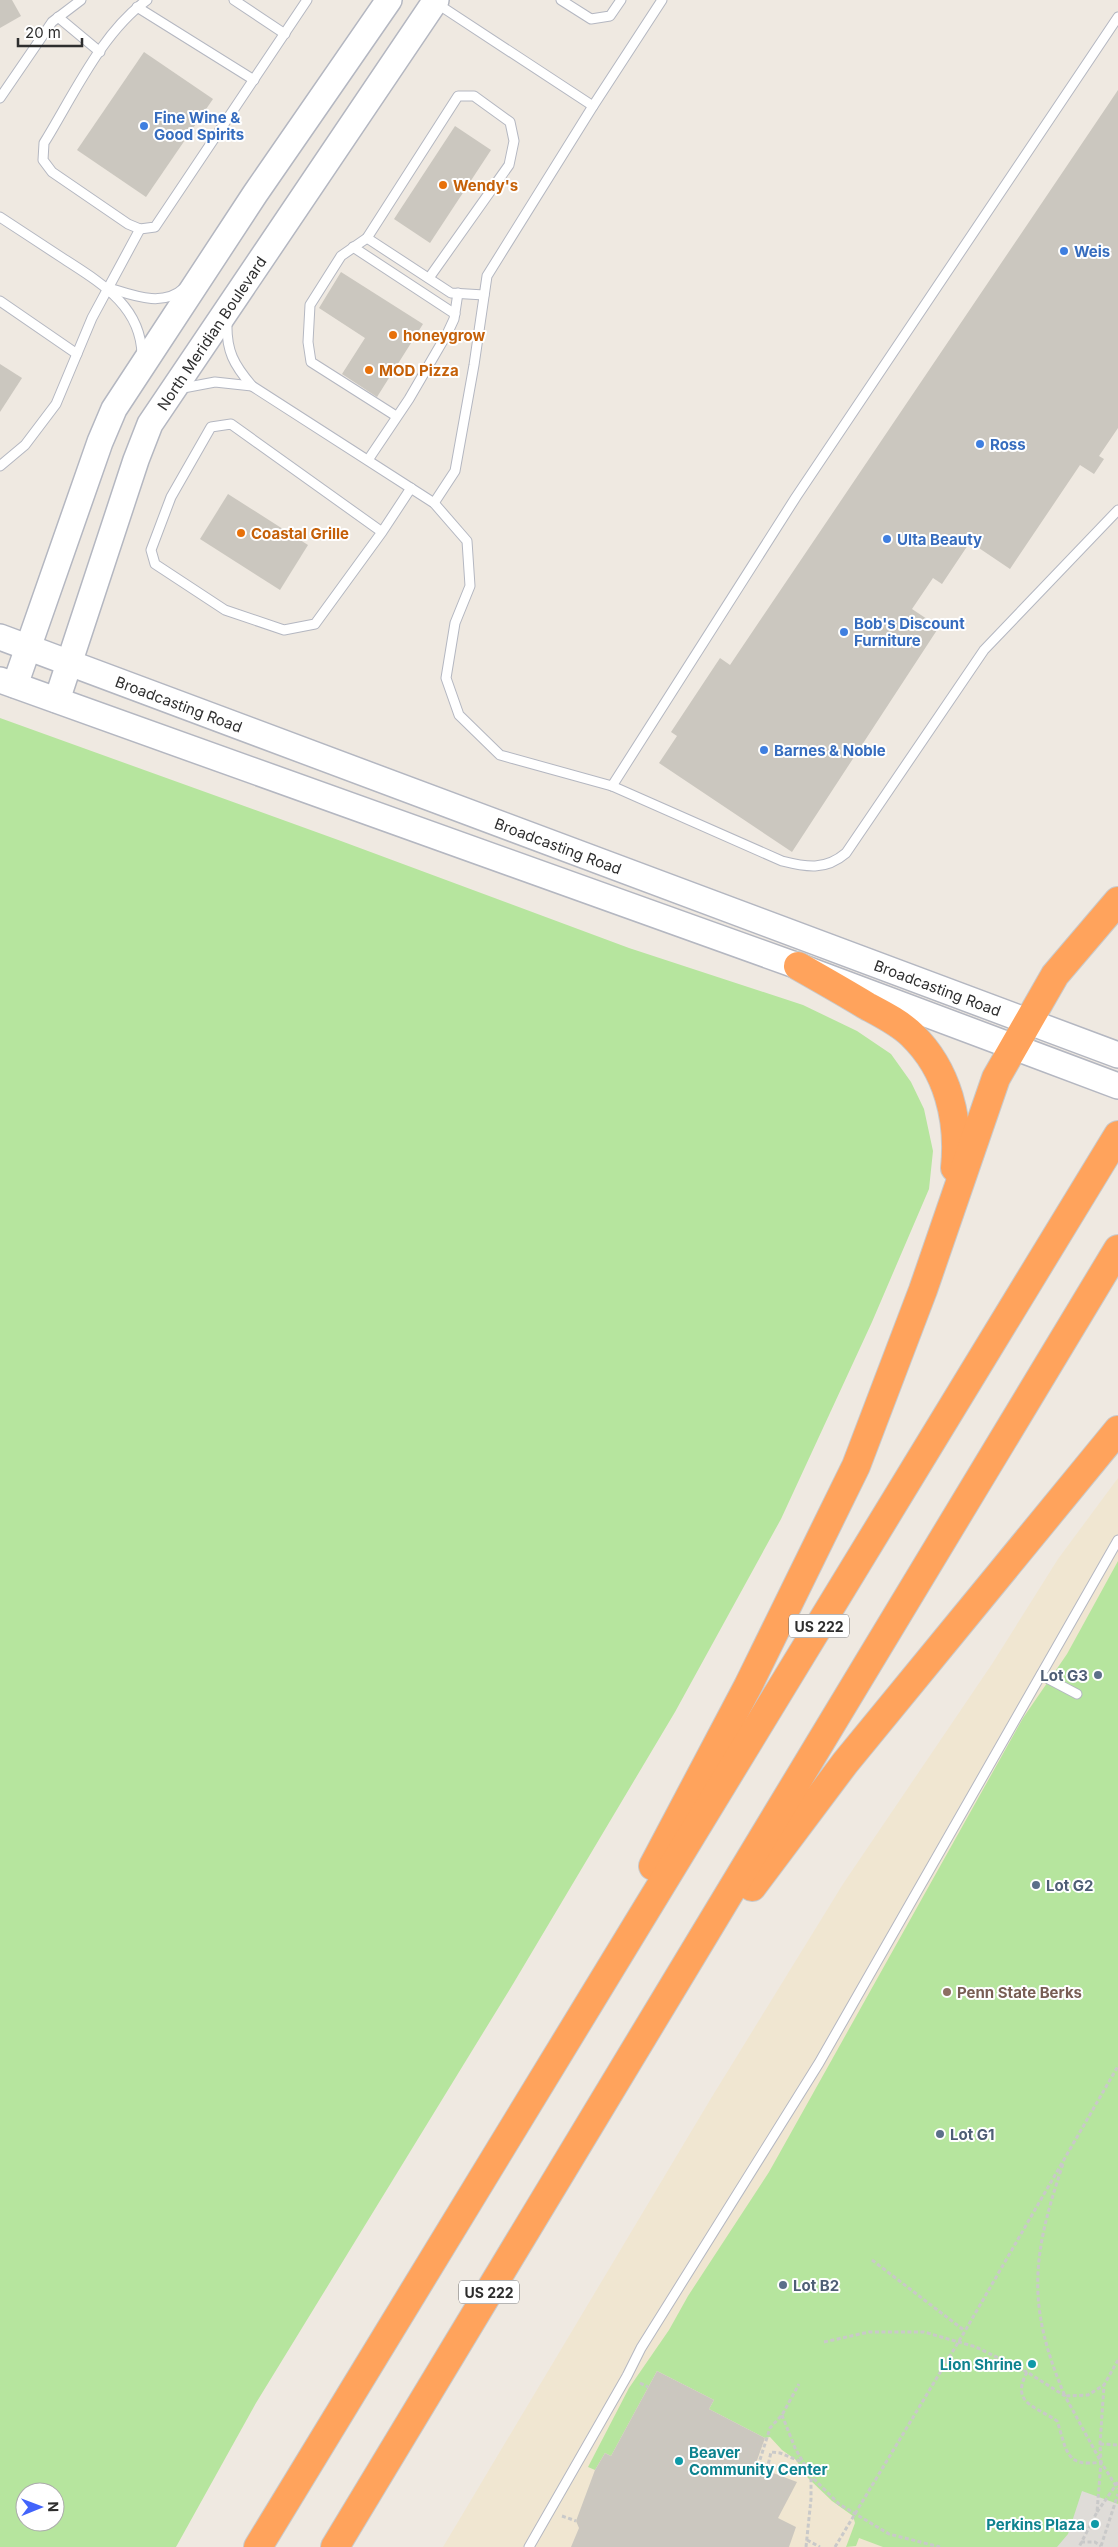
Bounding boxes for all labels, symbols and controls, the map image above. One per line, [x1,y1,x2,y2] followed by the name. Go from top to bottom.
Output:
[18,15,81,47] scale bar
[25,23,61,42] text: 20 m
[154,108,244,144] place label: Fine Wine & Good Spirits
[138,120,150,132] marker: Fine Wine & Good Spirits
[453,176,518,195] place label: Wendy's
[437,179,449,191] marker: Wendy's
[1074,242,1110,261] place label: Weis
[1058,245,1070,257] marker: Weis
[153,252,270,414] street label: North Meridian Boulevard
[403,326,486,345] place label: honeygrow
[387,329,399,341] marker: honeygrow
[379,361,459,380] place label: MOD Pizza
[363,364,375,376] marker: MOD Pizza
[990,435,1026,454] place label: Ross
[974,438,986,450] marker: Ross
[251,524,349,543] place label: Coastal Grille
[235,527,247,539] marker: Coastal Grille
[897,530,982,549] place label: Ulta Beauty
[881,533,893,545] marker: Ulta Beauty
[854,614,965,650] place label: Bob's Discount Furniture
[838,626,850,638] marker: Bob's Discount Furniture
[113,672,245,736] street label: Broadcasting Road
[774,741,886,760] place label: Barnes & Noble
[758,744,770,756] marker: Barnes & Noble
[492,813,624,878] street label: Broadcasting Road
[871,955,1004,1020] street label: Broadcasting Road
[789,1614,849,1638] road number: US 222
[1040,1666,1088,1685] place label: Lot G3
[1092,1669,1104,1681] marker: Lot G3
[1046,1876,1093,1895] place label: Lot G2
[1030,1879,1042,1891] marker: Lot G2
[957,1983,1082,2002] place label: Penn State Berks
[941,1986,953,1998] marker: Penn State Berks
[950,2125,994,2144] place label: Lot G1
[934,2128,946,2140] marker: Lot G1
[793,2276,839,2295] place label: Lot B2
[777,2279,789,2291] marker: Lot B2
[459,2280,519,2304] road number: US 222
[940,2355,1022,2374] place label: Lion Shrine
[1026,2358,1038,2370] marker: Lion Shrine
[689,2443,828,2479] place label: Beaver Community Center
[673,2455,685,2467] marker: Beaver Community Center
[15,2482,65,2532] north arrow
[45,2501,62,2512] text: N
[986,2515,1085,2534] place label: Perkins Plaza
[1089,2518,1101,2530] marker: Perkins Plaza

